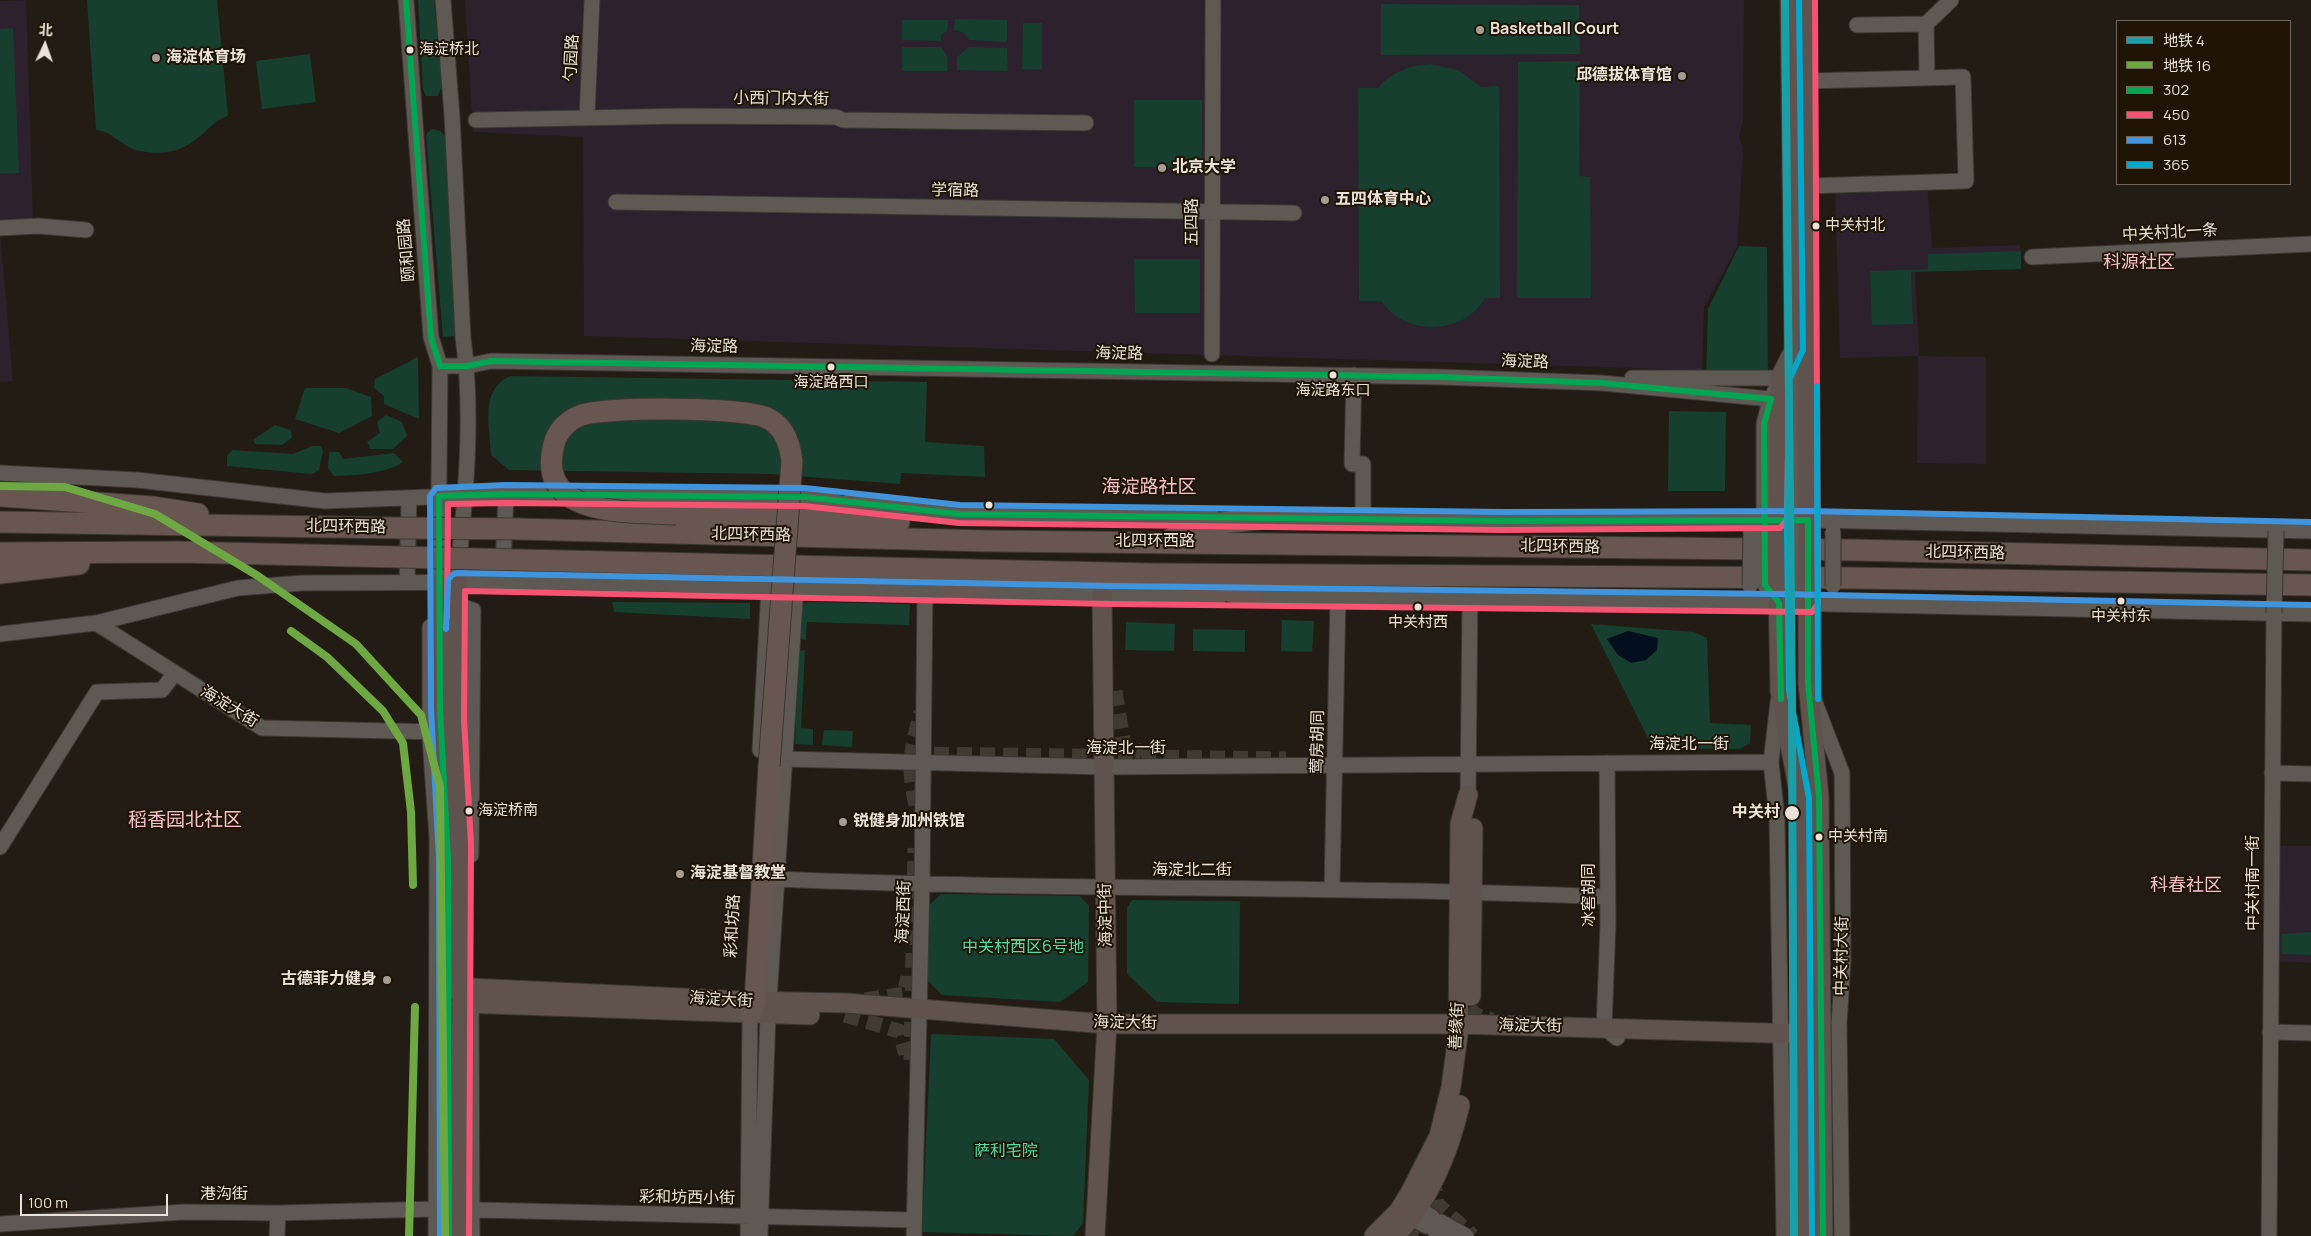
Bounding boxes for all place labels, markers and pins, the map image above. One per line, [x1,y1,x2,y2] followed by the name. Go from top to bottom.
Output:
[1490,20,1619,40] place label: Basketball Court
[1474,24,1486,36] marker: Basketball Court
[419,41,479,59] place label: 海淀桥北
[405,45,415,55] marker: 海淀桥北
[166,48,246,68] place label: 海淀体育场
[150,52,162,64] marker: 海淀体育场
[1576,66,1672,86] place label: 邱德拔体育馆
[1676,70,1688,82] marker: 邱德拔体育馆
[1172,158,1236,178] place label: 北京大学
[1156,162,1168,174] marker: 北京大学
[1335,190,1431,210] place label: 五四体育中心
[1319,194,1331,206] marker: 五四体育中心
[1825,217,1885,235] place label: 中关村北
[1811,221,1821,231] marker: 中关村北
[826,362,836,372] marker: 海淀路西口
[1328,370,1338,380] marker: 海淀路东口
[794,374,868,392] place label: 海淀路西口
[1296,382,1370,400] place label: 海淀路东口
[984,500,994,510] unlabelled marker
[2116,596,2126,606] marker: 中关村东
[1413,602,1423,612] marker: 中关村西
[2091,608,2151,626] place label: 中关村东
[1388,614,1448,632] place label: 中关村西
[478,802,538,820] place label: 海淀桥南
[1732,803,1780,823] place label: 中关村
[1783,804,1801,822] marker: 中关村
[464,806,474,816] marker: 海淀桥南
[853,812,965,832] place label: 锐健身加州铁馆
[837,816,849,828] marker: 锐健身加州铁馆
[1828,828,1888,846] place label: 中关村南
[1814,832,1824,842] marker: 中关村南
[690,864,786,884] place label: 海淀基督教堂
[674,868,686,880] marker: 海淀基督教堂
[281,970,377,990] place label: 古德菲力健身
[381,974,393,986] marker: 古德菲力健身

